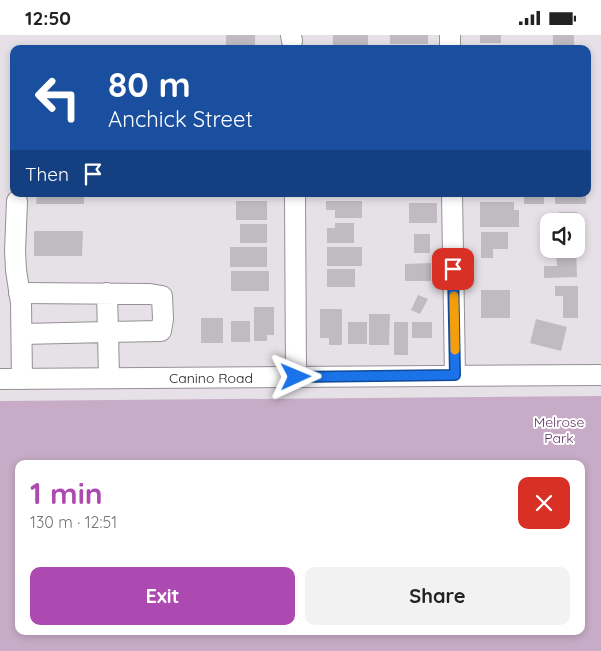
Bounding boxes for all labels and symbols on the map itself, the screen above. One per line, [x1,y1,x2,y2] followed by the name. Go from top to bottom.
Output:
[432,248,474,290] pin
[269,350,321,402] position arrow
[169,369,253,387] street label: Canino Road
[534,413,584,447] park label: Melrose Park

